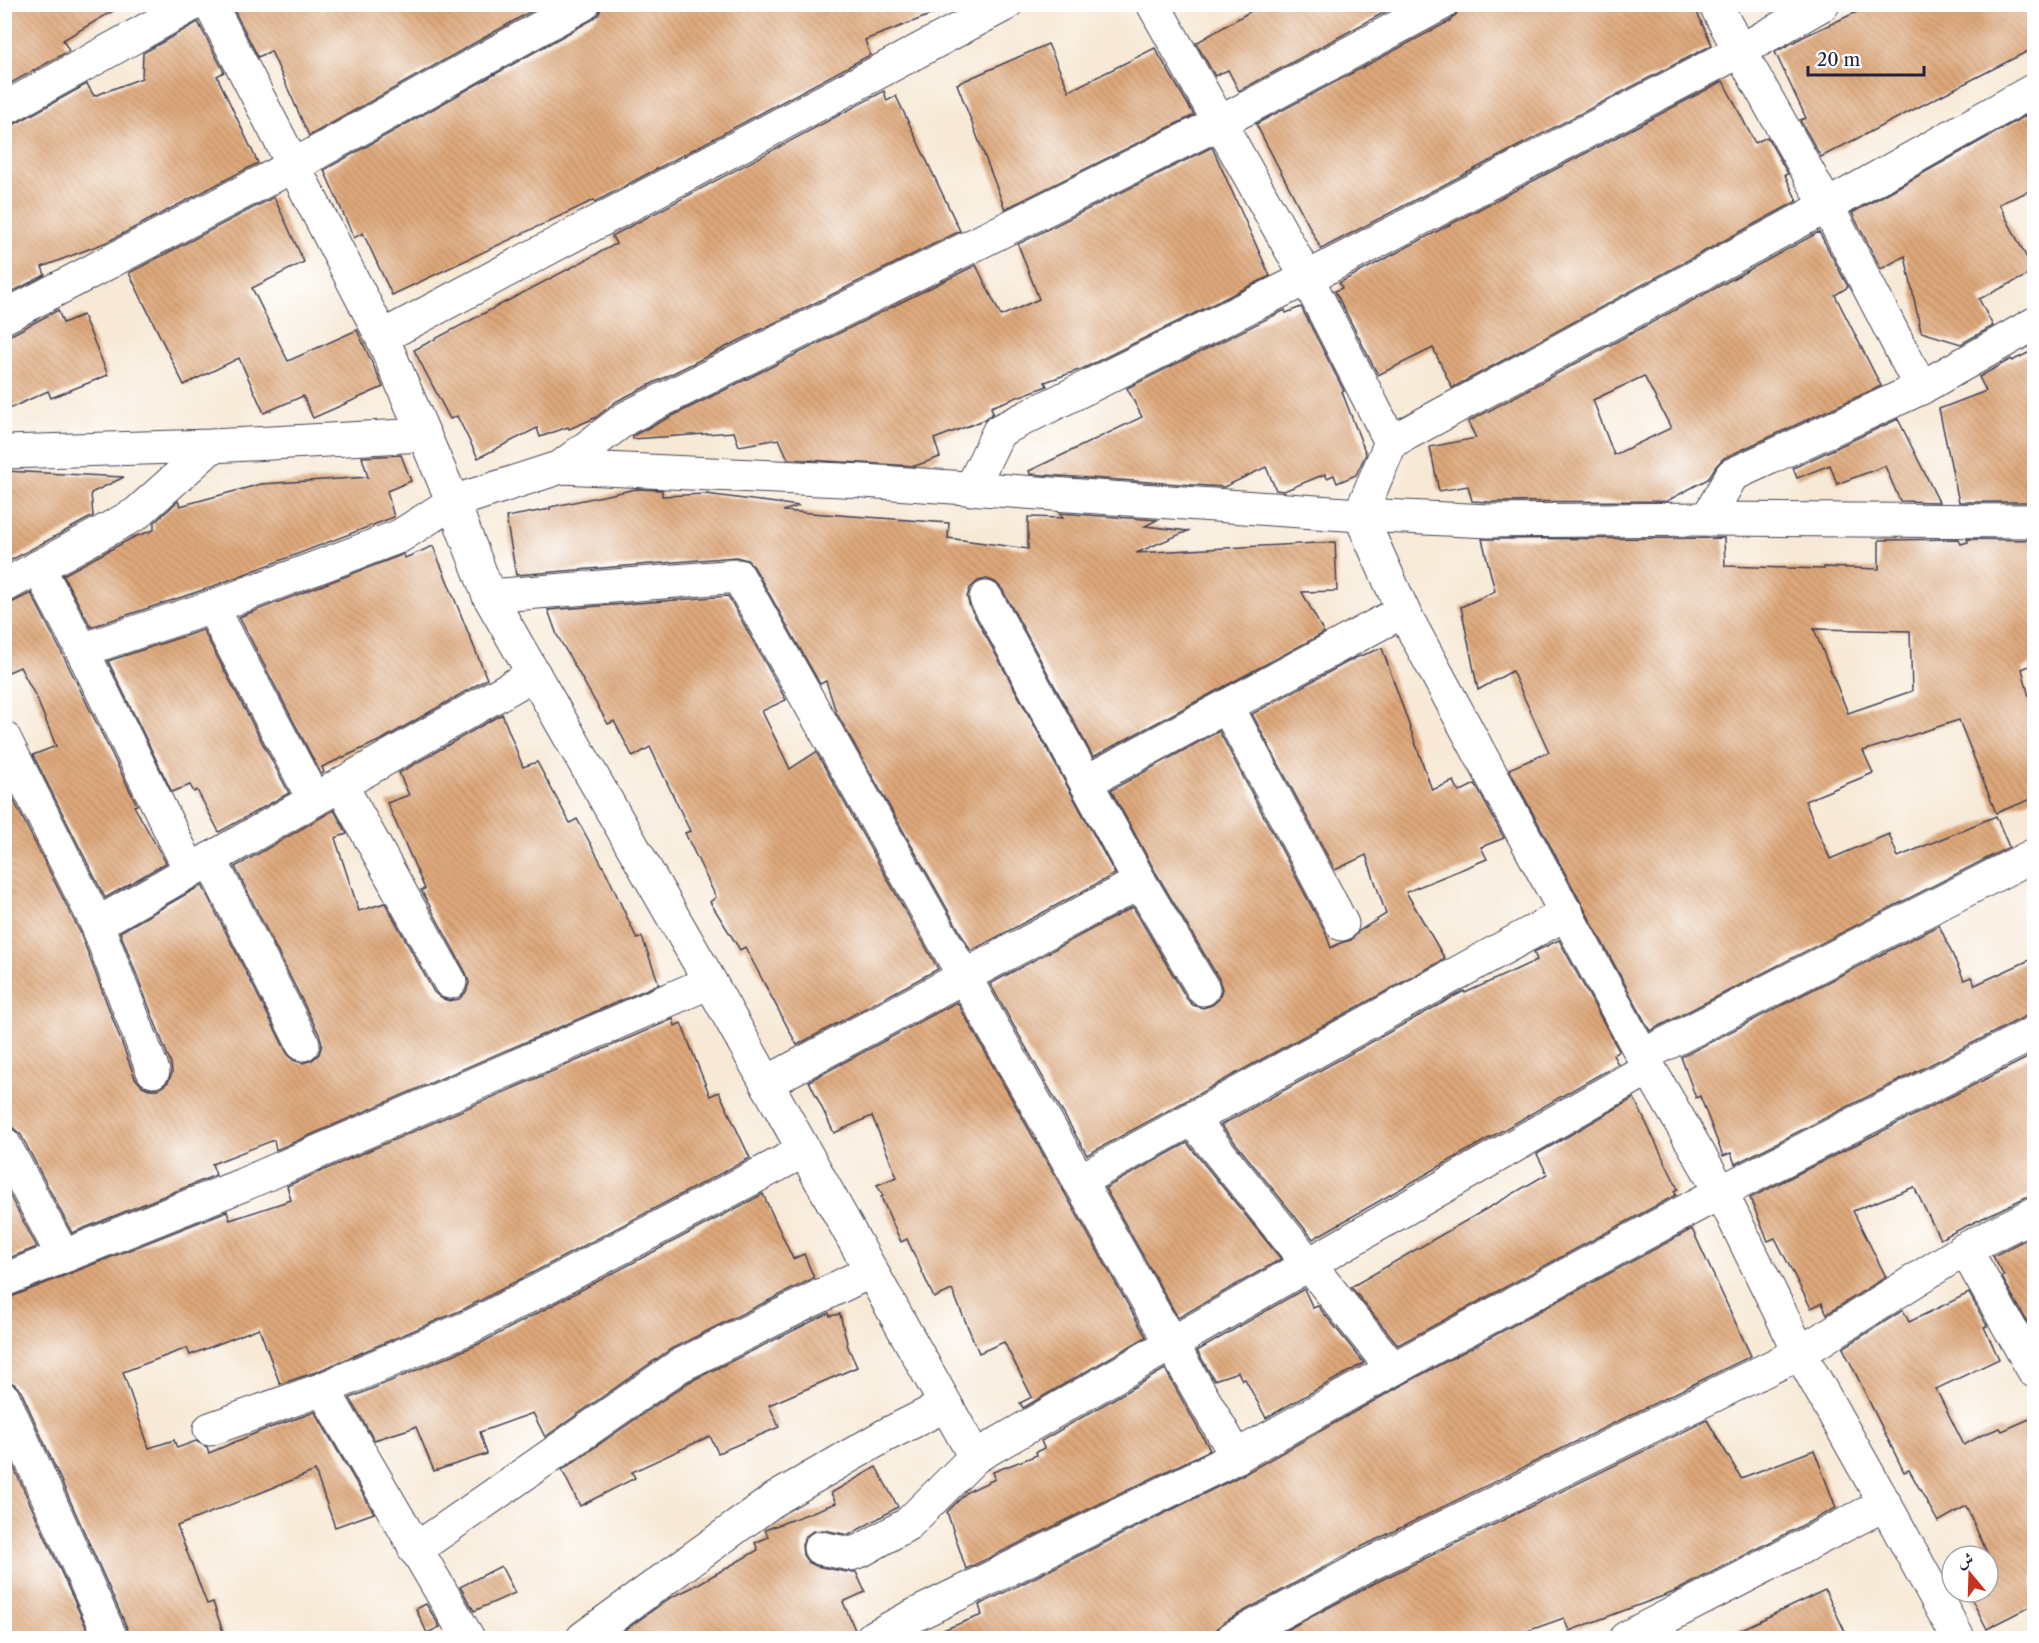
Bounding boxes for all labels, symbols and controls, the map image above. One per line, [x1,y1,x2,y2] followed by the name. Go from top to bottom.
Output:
[1808,39,1924,77] scale bar
[1817,49,1861,71] text: 20 m
[1940,1544,2000,1604] north arrow
[1954,1548,1976,1572] text: ش

